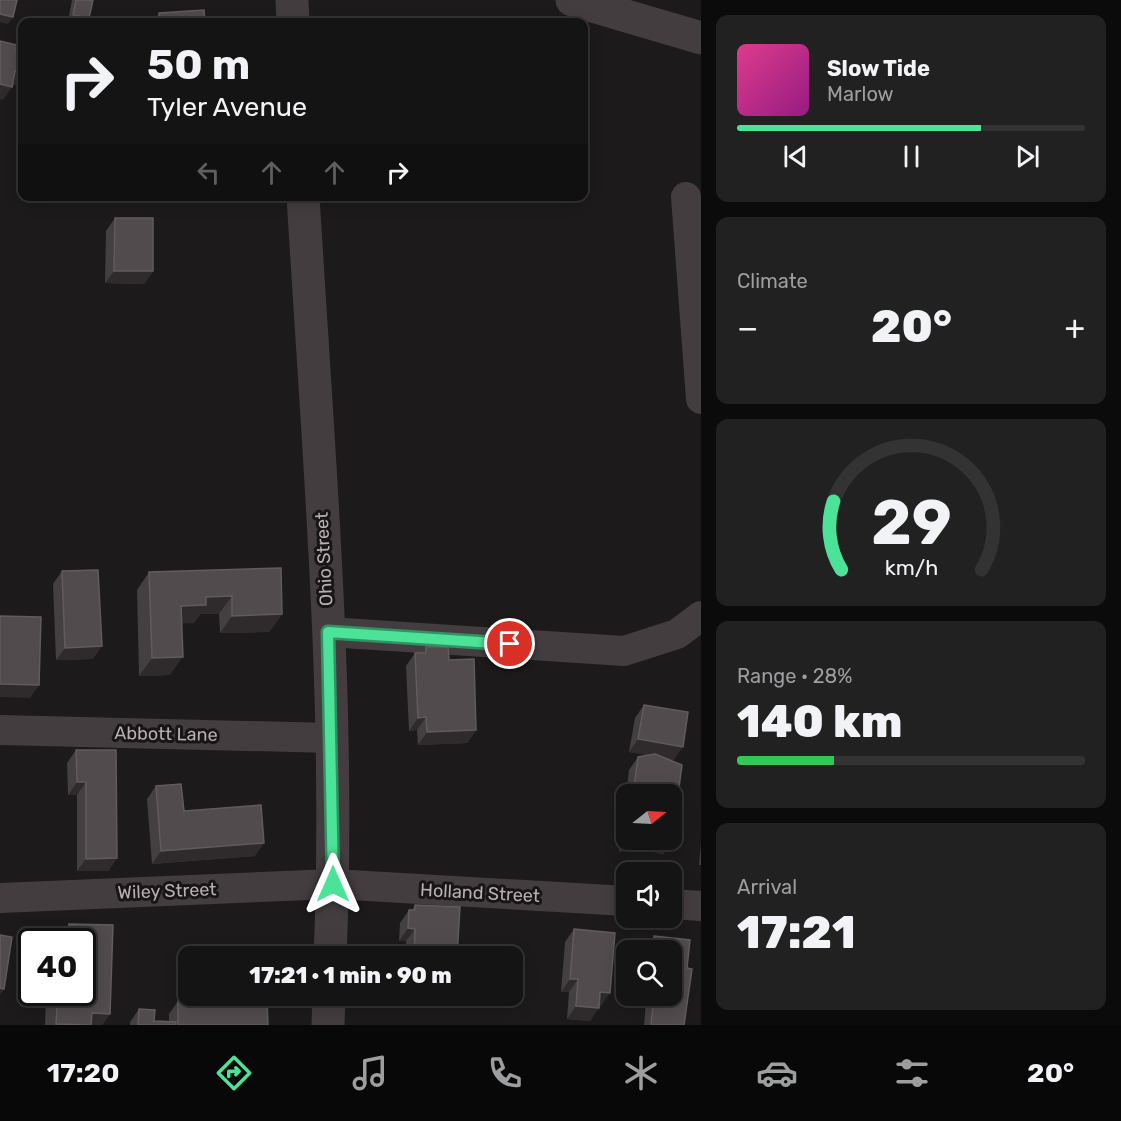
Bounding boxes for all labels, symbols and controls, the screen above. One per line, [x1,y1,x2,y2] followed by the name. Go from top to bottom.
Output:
[147,40,250,90] text: 50 m
[48,42,126,120] icon: right
[827,55,930,82] text: Slow Tide
[827,82,894,106] text: Marlow
[147,91,307,123] text: Tyler Avenue
[779,140,812,173] icon: previous
[895,140,928,173] icon: pause
[1011,140,1044,173] icon: next
[192,156,225,189] icon: left
[255,156,288,189] icon: ahead
[318,156,351,189] icon: ahead
[381,156,414,189] icon: right
[737,269,808,293] text: Climate
[871,300,952,353] text: 20°
[737,308,758,347] text: −
[1064,308,1085,347] text: +
[871,486,951,560] text: 29
[311,511,337,607] street label: Ohio Street
[884,555,938,580] text: km/h
[484,618,535,669] pin
[493,627,526,660] icon: arrive
[737,664,852,688] text: Range · 28%
[737,695,902,748] text: 140 km
[114,722,218,746] street label: Abbott Lane
[616,784,682,850] north arrow
[616,784,682,1006] map controls
[301,852,365,916] position arrow
[616,862,682,928] button: sound
[737,875,797,899] text: Arrival
[117,878,217,904] street label: Wiley Street
[420,879,540,907] street label: Holland Street
[737,906,856,959] text: 17:21
[18,928,96,1006] speed limit sign: 40
[616,940,682,1006] button: search
[249,962,452,989] text: 17:21 · 1 min · 90 m
[213,1052,255,1094] icon: directions
[349,1052,391,1094] icon: music
[484,1052,526,1094] icon: phone
[620,1052,662,1094] icon: climate
[756,1052,798,1094] icon: car
[891,1052,933,1094] icon: filters
[47,1057,120,1089] text: 17:20
[1027,1057,1074,1089] text: 20°

